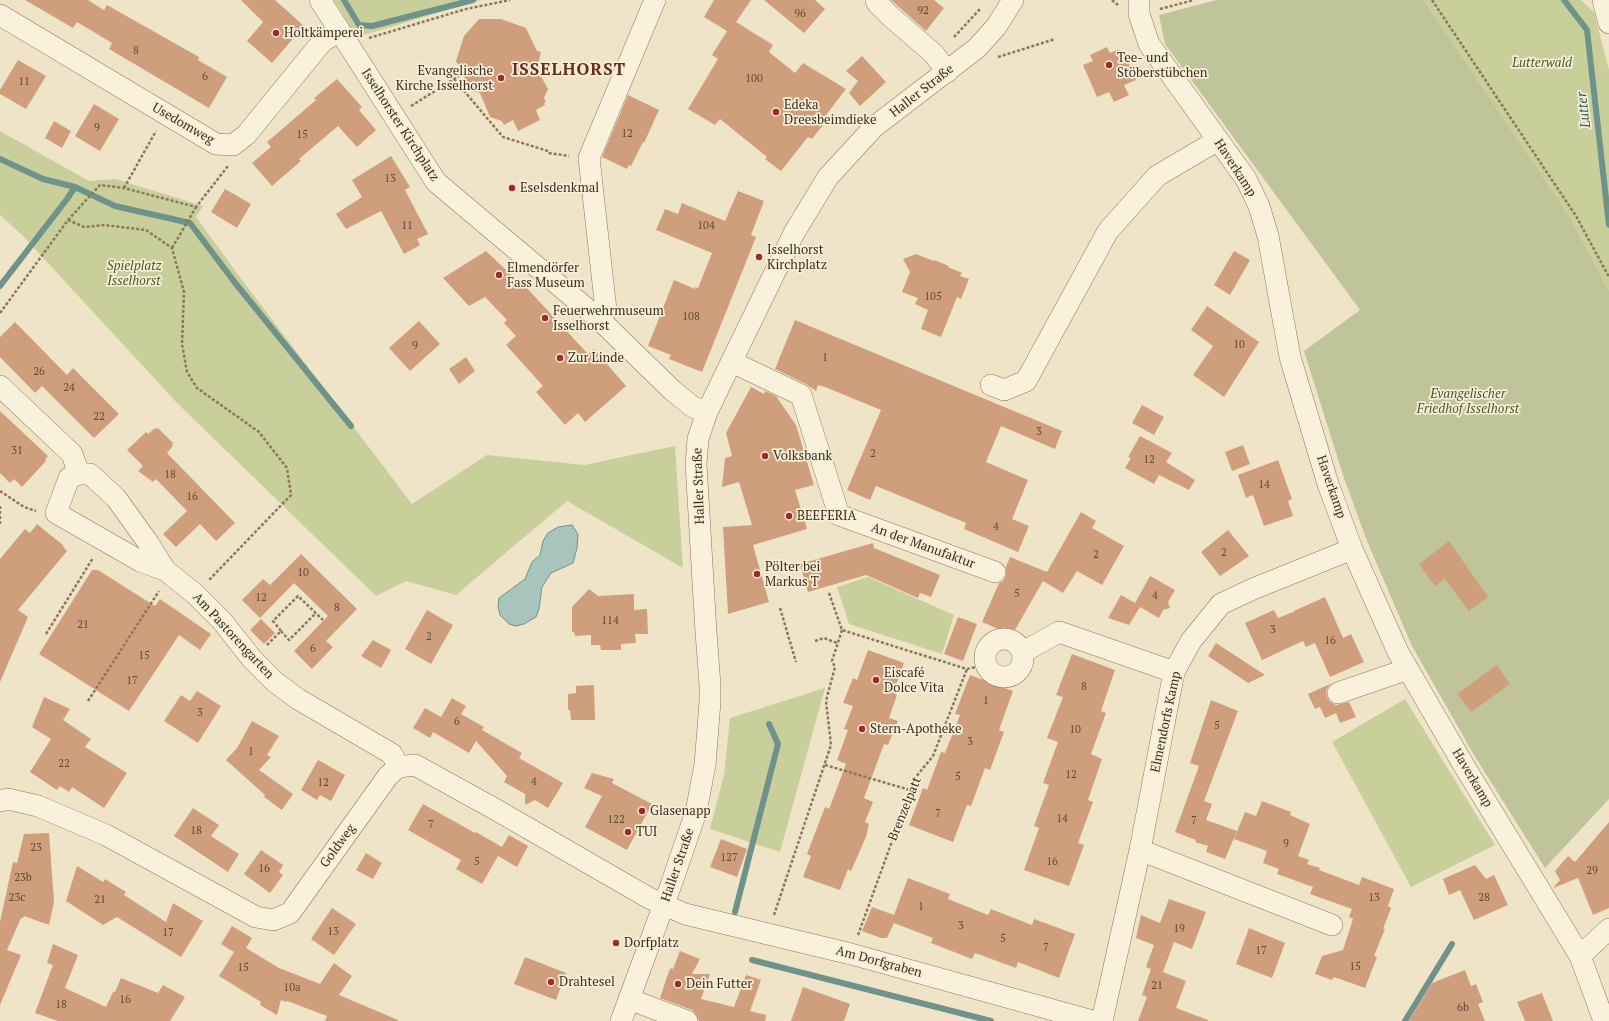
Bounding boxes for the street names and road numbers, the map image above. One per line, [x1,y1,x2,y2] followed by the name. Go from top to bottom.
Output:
[887,61,957,121] street label: Haller Straße
[358,66,442,184] street label: Isselhorster Kirchplatz
[149,100,217,148] street label: Usedomweg
[1211,136,1259,200] street label: Haverkamp
[690,447,708,525] street label: Haller Straße
[1313,453,1349,521] street label: Haverkamp
[869,520,977,572] street label: An der Manufaktur
[189,590,277,682] street label: Am Pastorengarten
[1148,670,1184,774] street label: Elmendorfs Kamp
[1448,746,1496,810] street label: Haverkamp
[885,775,925,843] street label: Brenzelpatt
[317,821,359,871] street label: Goldweg
[658,826,698,904] street label: Haller Straße
[834,943,924,981] street label: Am Dorfgraben

